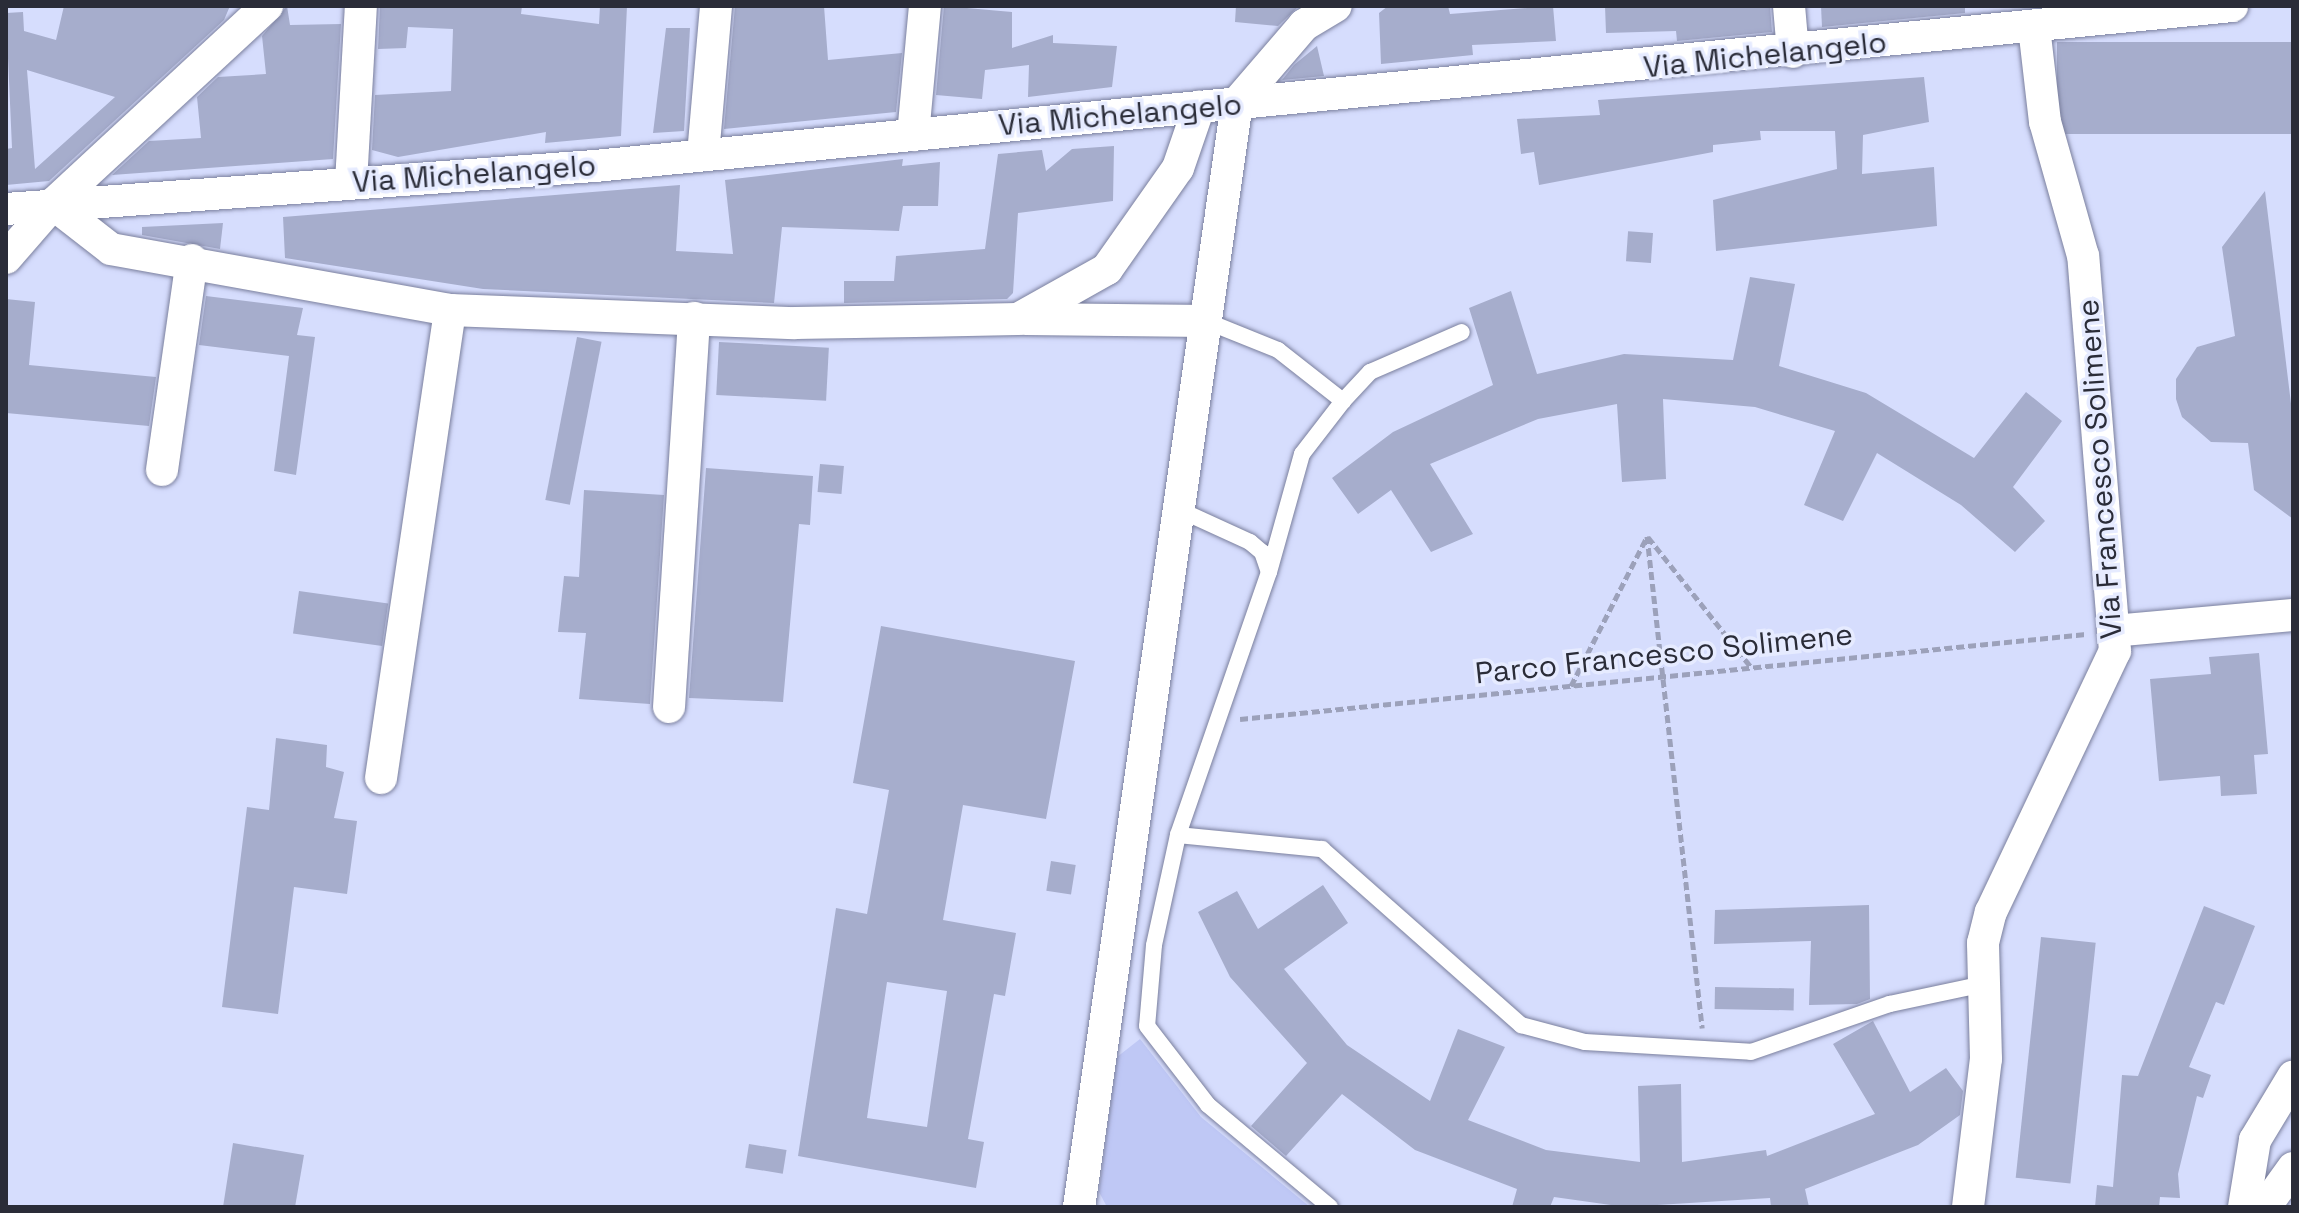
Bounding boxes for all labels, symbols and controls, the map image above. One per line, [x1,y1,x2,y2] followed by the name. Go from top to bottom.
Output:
[1642,24,1888,86] street label: Via Michelangelo
[997,86,1243,144] street label: Via Michelangelo
[351,148,597,200] street label: Via Michelangelo
[2070,298,2130,640] street label: Via Francesco Solimene
[1473,616,1855,692] street label: Parco Francesco Solimene

